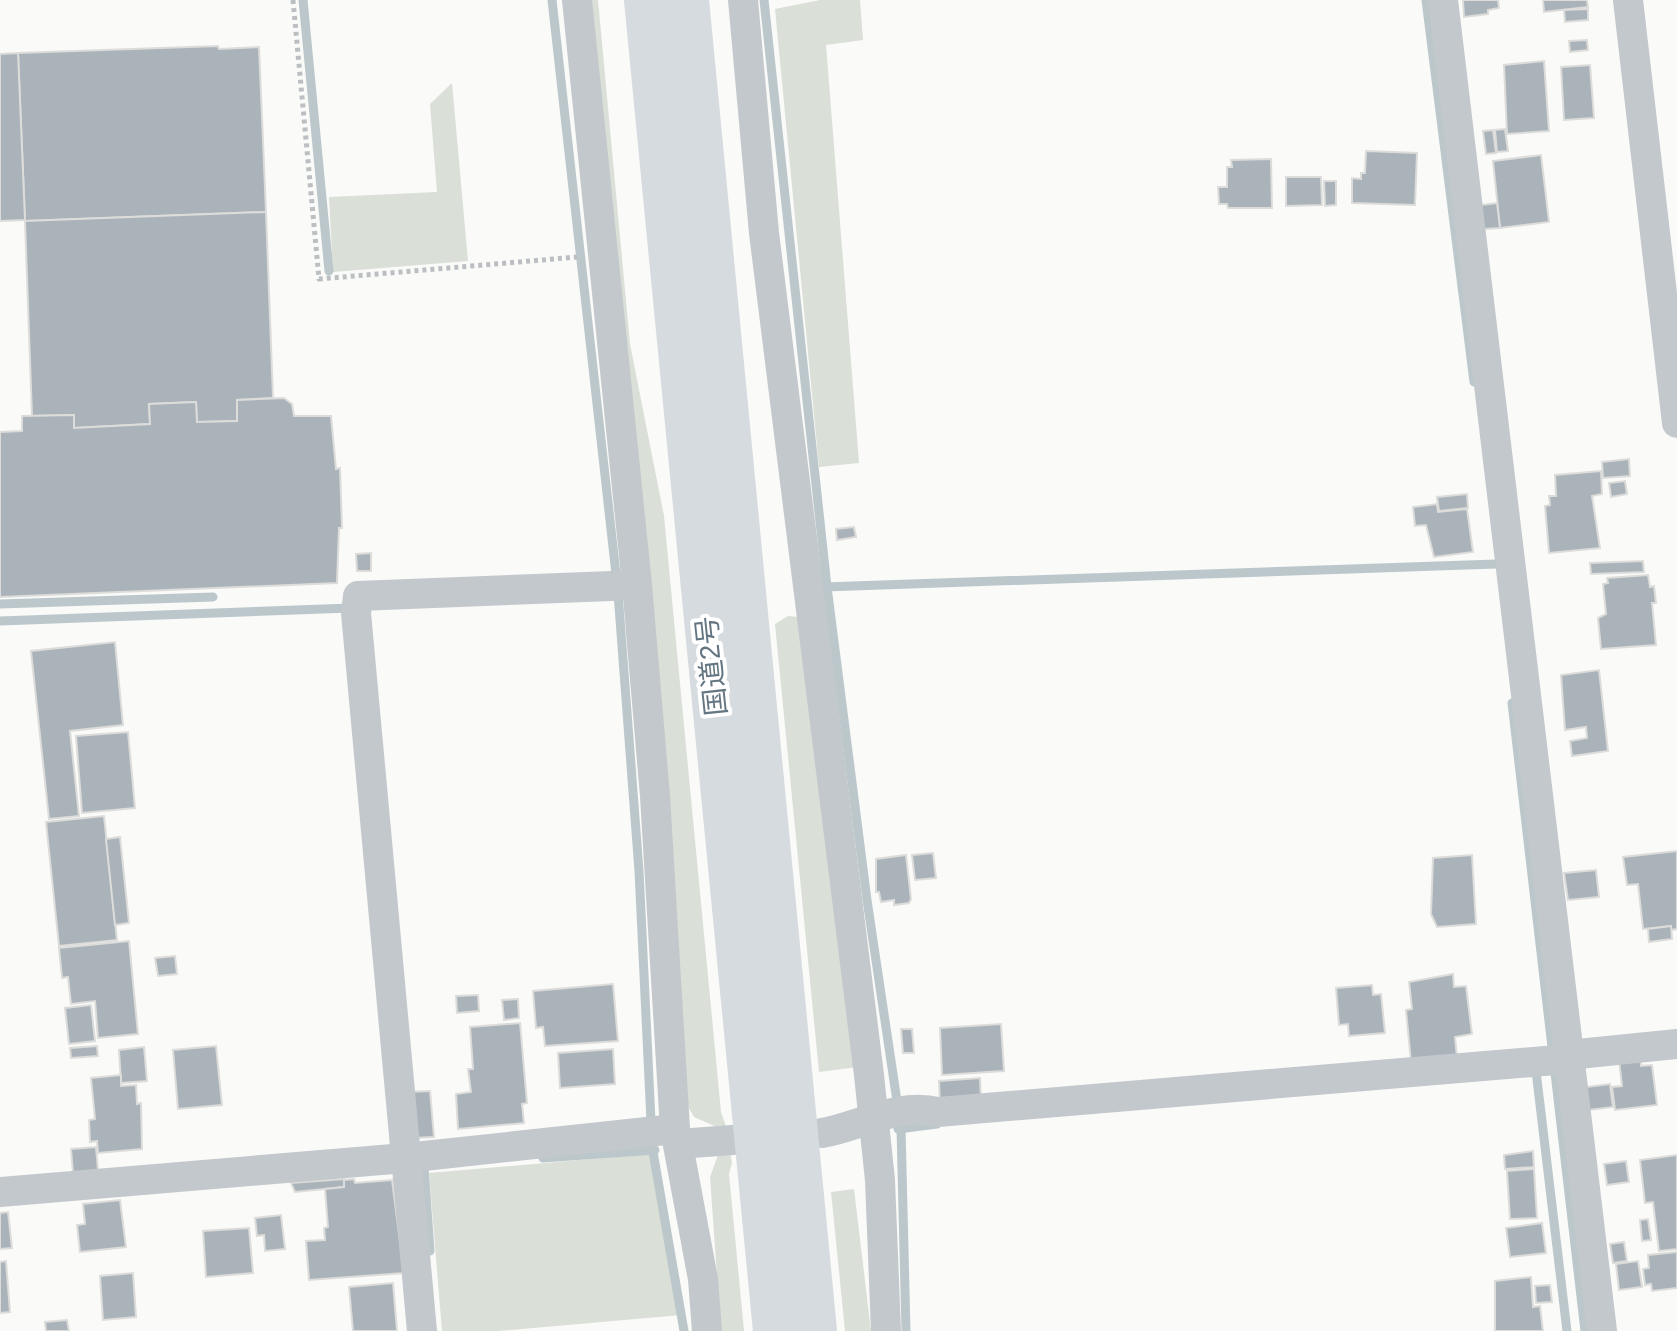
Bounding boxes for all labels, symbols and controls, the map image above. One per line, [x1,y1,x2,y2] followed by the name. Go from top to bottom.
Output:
[691,615,732,717] street label: 国道2号

